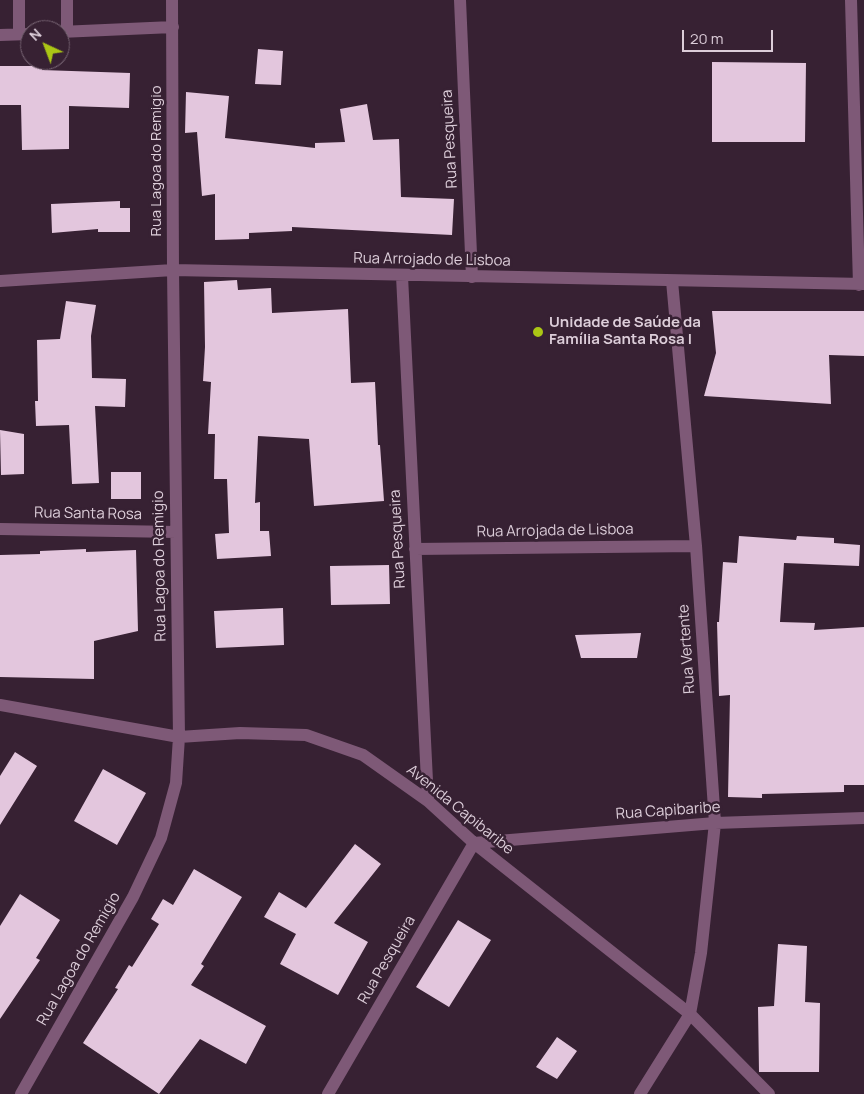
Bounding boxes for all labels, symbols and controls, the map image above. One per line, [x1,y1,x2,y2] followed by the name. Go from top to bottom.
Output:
[20,20,70,70] north arrow
[684,20,775,52] scale bar
[25,24,45,45] text: N
[690,28,723,49] text: 20 m
[148,85,166,237] street label: Rua Lagoa do Remigio
[438,89,462,189] street label: Rua Pesqueira
[353,250,511,270] street label: Rua Arrojado de Lisboa
[549,314,701,349] place label: Unidade de Saúde da Família Santa Rosa I
[531,325,545,339] marker: Unidade de Saúde da Família Santa Rosa I
[386,489,410,589] street label: Rua Pesqueira
[150,490,170,642] street label: Rua Lagoa do Remigio
[34,504,142,524] street label: Rua Santa Rosa
[476,521,634,541] street label: Rua Arrojada de Lisboa
[675,604,699,694] street label: Rua Vertente
[403,761,517,859] street label: Avenida Capibaribe
[615,798,721,824] street label: Rua Capibaribe
[33,889,125,1029] street label: Rua Lagoa do Remigio
[354,913,420,1007] street label: Rua Pesqueira

